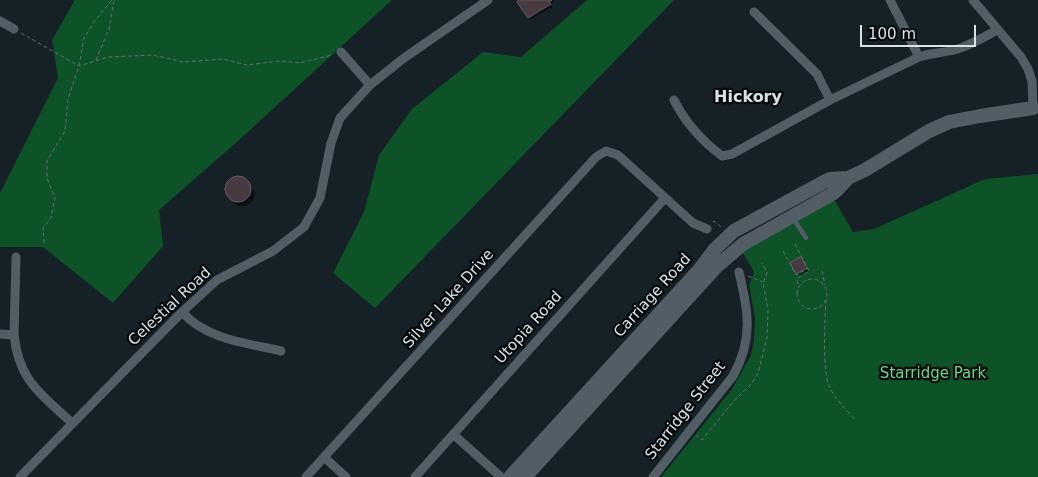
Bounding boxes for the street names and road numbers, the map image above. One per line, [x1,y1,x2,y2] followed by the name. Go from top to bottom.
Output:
[400,246,498,352] street label: Silver Lake Drive
[611,250,695,342] street label: Carriage Road
[125,264,215,350] street label: Celestial Road
[492,288,566,368] street label: Utopia Road
[642,358,730,464] street label: Starridge Street

